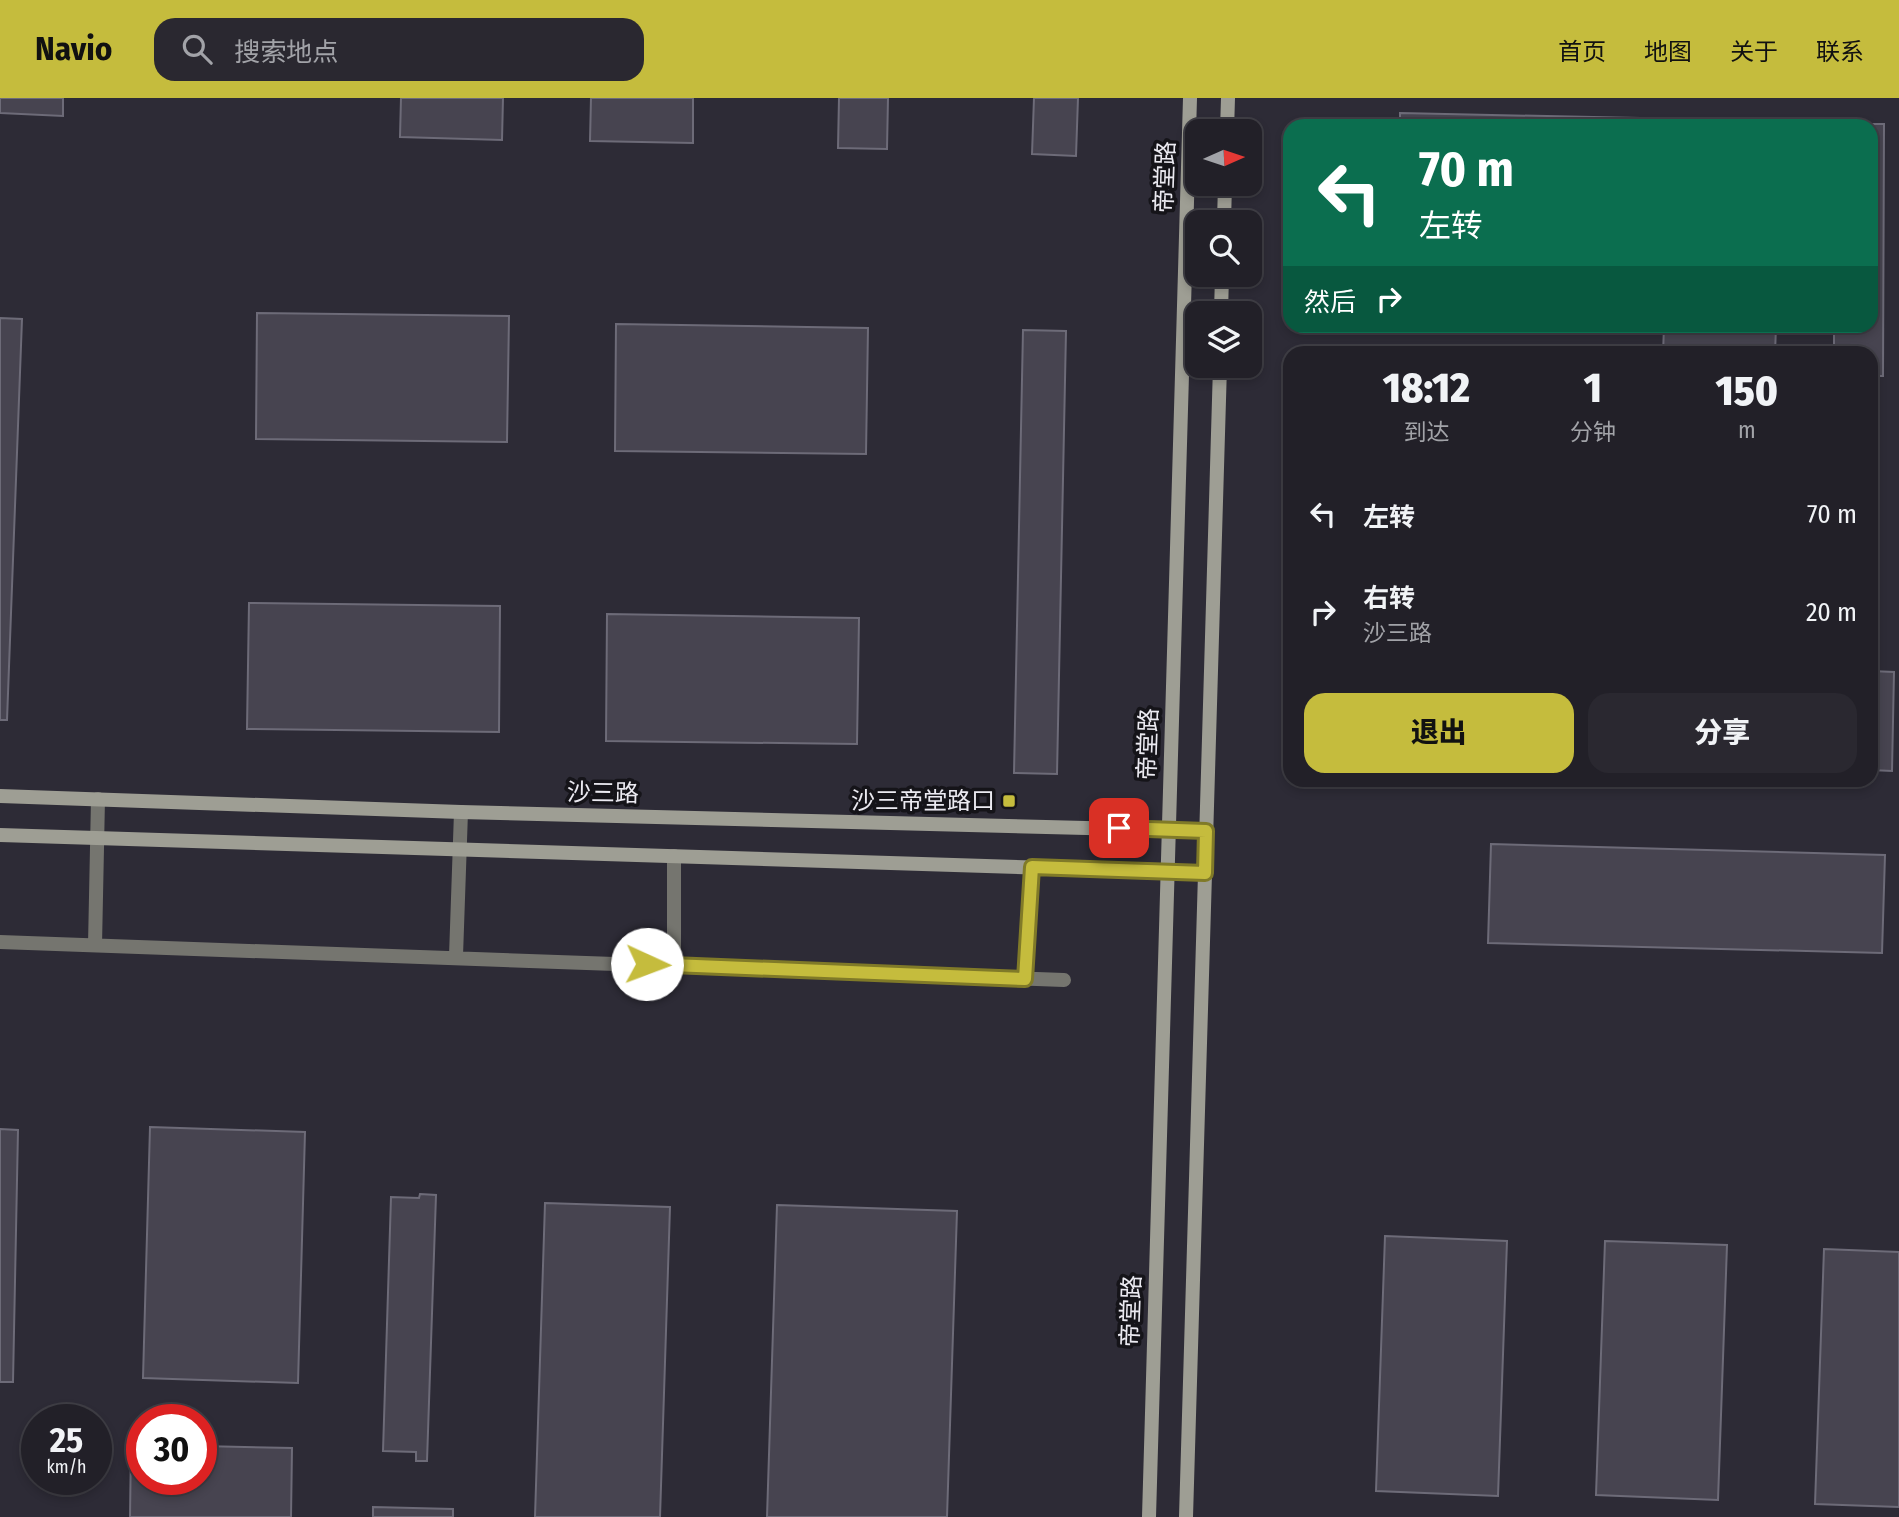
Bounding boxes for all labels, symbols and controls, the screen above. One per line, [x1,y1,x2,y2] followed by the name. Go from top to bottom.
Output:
[154,18,644,81] search box
[35,29,112,69] text: Navio
[178,30,216,68] icon: search
[234,37,338,68] text: 搜索地点
[1558,38,1606,66] text: 首页
[1644,38,1692,66] text: 地图
[1730,38,1778,66] text: 关于
[1816,38,1864,66] text: 联系
[1185,119,1262,196] north arrow
[1185,119,1262,378] map controls
[1419,140,1514,199] text: 70 m
[1150,141,1180,213] street label: 帝堂路
[1304,147,1395,238] icon: left
[1419,207,1483,245] text: 左转
[1185,210,1262,287] button: search
[1370,280,1408,318] icon: right
[1304,287,1356,318] text: 然后
[1185,301,1262,378] button: layers
[1383,363,1470,413] text: 18:12
[1584,363,1602,413] text: 1
[1716,366,1778,416] text: 150
[1738,416,1756,444] text: m
[1403,418,1449,446] text: 到达
[1570,418,1616,446] text: 分钟
[1304,495,1342,533] icon: left
[1807,499,1857,530] text: 70 m
[1363,502,1415,533] text: 左转
[1363,583,1415,614] text: 右转
[1304,593,1342,631] icon: right
[1806,597,1857,628] text: 20 m
[1363,619,1432,647] text: 沙三路
[1304,693,1574,773] button: 退出
[1588,693,1857,773] button: 分享
[1133,708,1163,780] street label: 帝堂路
[567,778,639,808] street label: 沙三路
[851,787,995,815] place label: 沙三帝堂路口
[1001,793,1017,809] marker: 沙三帝堂路口
[1089,798,1149,858] pin
[1100,809,1138,847] icon: arrive
[610,927,684,1001] position arrow
[1116,1275,1146,1347] street label: 帝堂路
[126,1404,217,1495] speed limit sign: 30
[50,1419,83,1461] text: 25
[46,1456,87,1478] text: km/h

